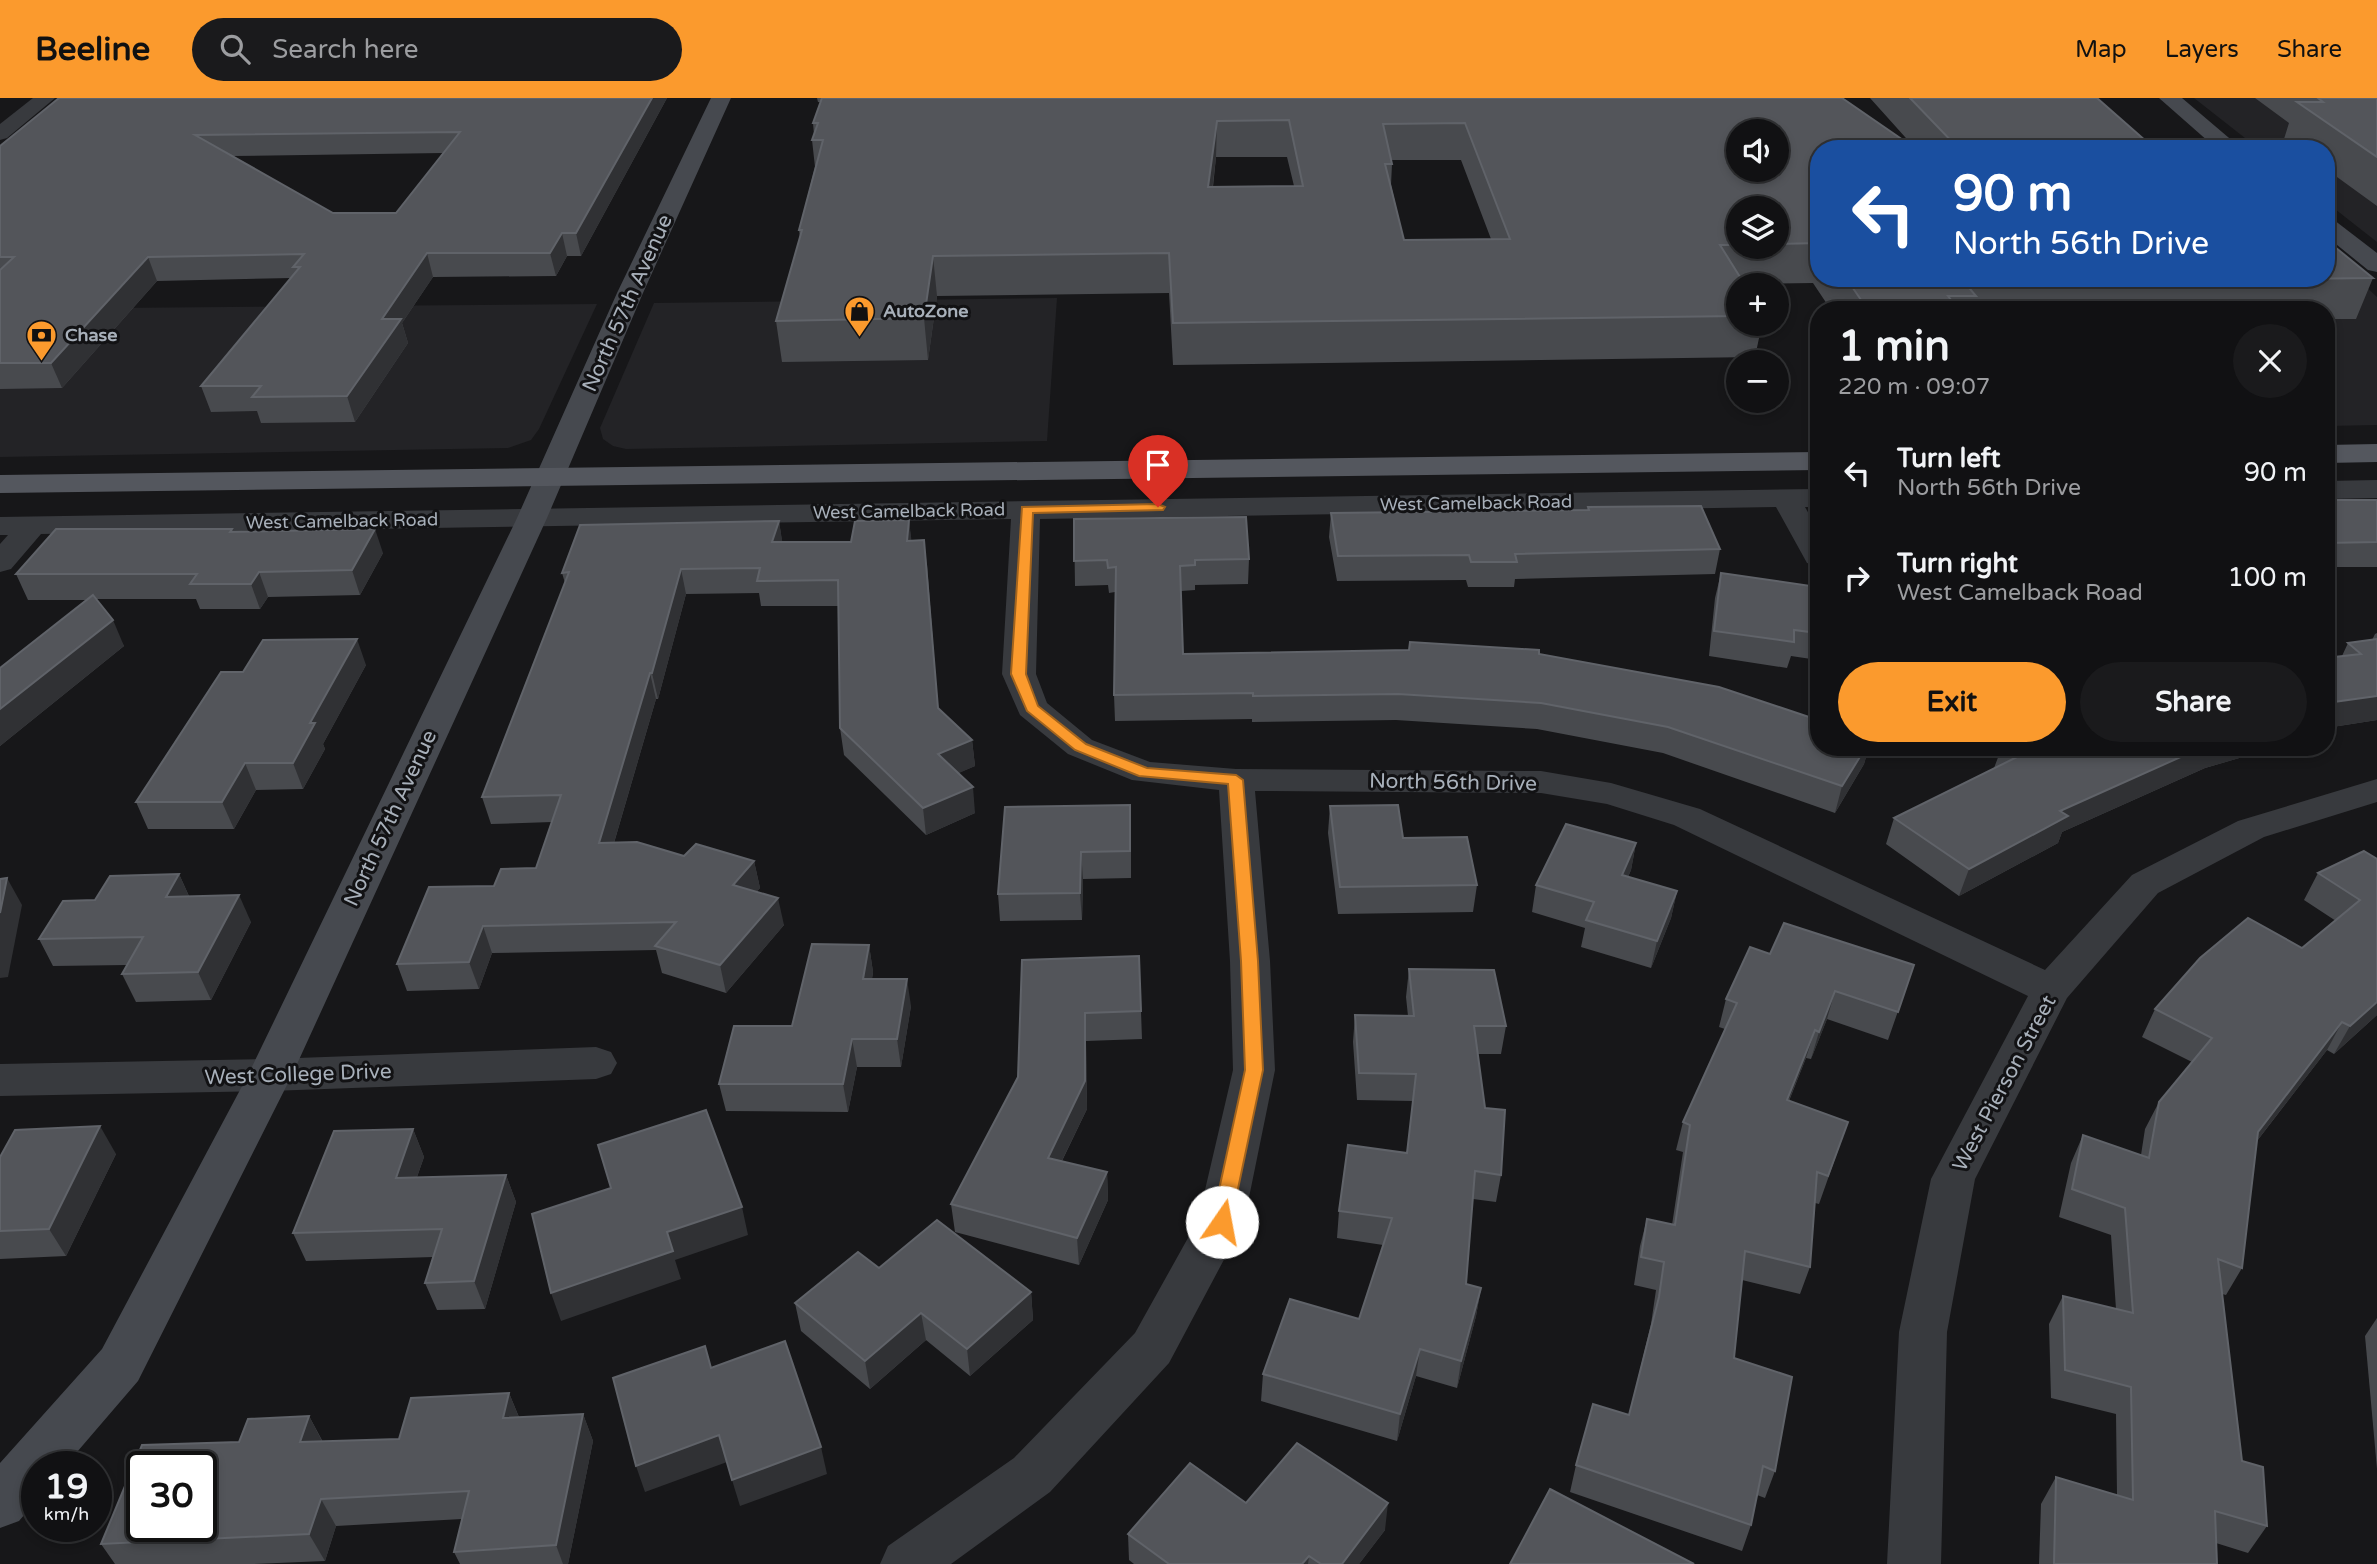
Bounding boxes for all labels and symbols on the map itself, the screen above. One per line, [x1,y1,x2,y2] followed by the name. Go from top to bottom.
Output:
[577,211,678,396] street label: North 57th Avenue
[843,294,877,338] shop icon: AutoZone
[883,300,968,322] place label: AutoZone
[25,318,59,362] bank icon: Chase
[65,324,117,346] place label: Chase
[1128,435,1188,507] pin
[1380,490,1572,516] street label: West Camelback Road
[813,498,1005,524] street label: West Camelback Road
[246,508,438,534] street label: West Camelback Road
[339,726,442,910] street label: North 57th Avenue
[1369,769,1537,796] street label: North 56th Drive
[1947,991,2061,1176] street label: West Pierson Street
[204,1059,392,1090] street label: West College Drive
[1185,1185,1259,1259] position arrow
[126,1451,217,1542] speed limit sign: 30

